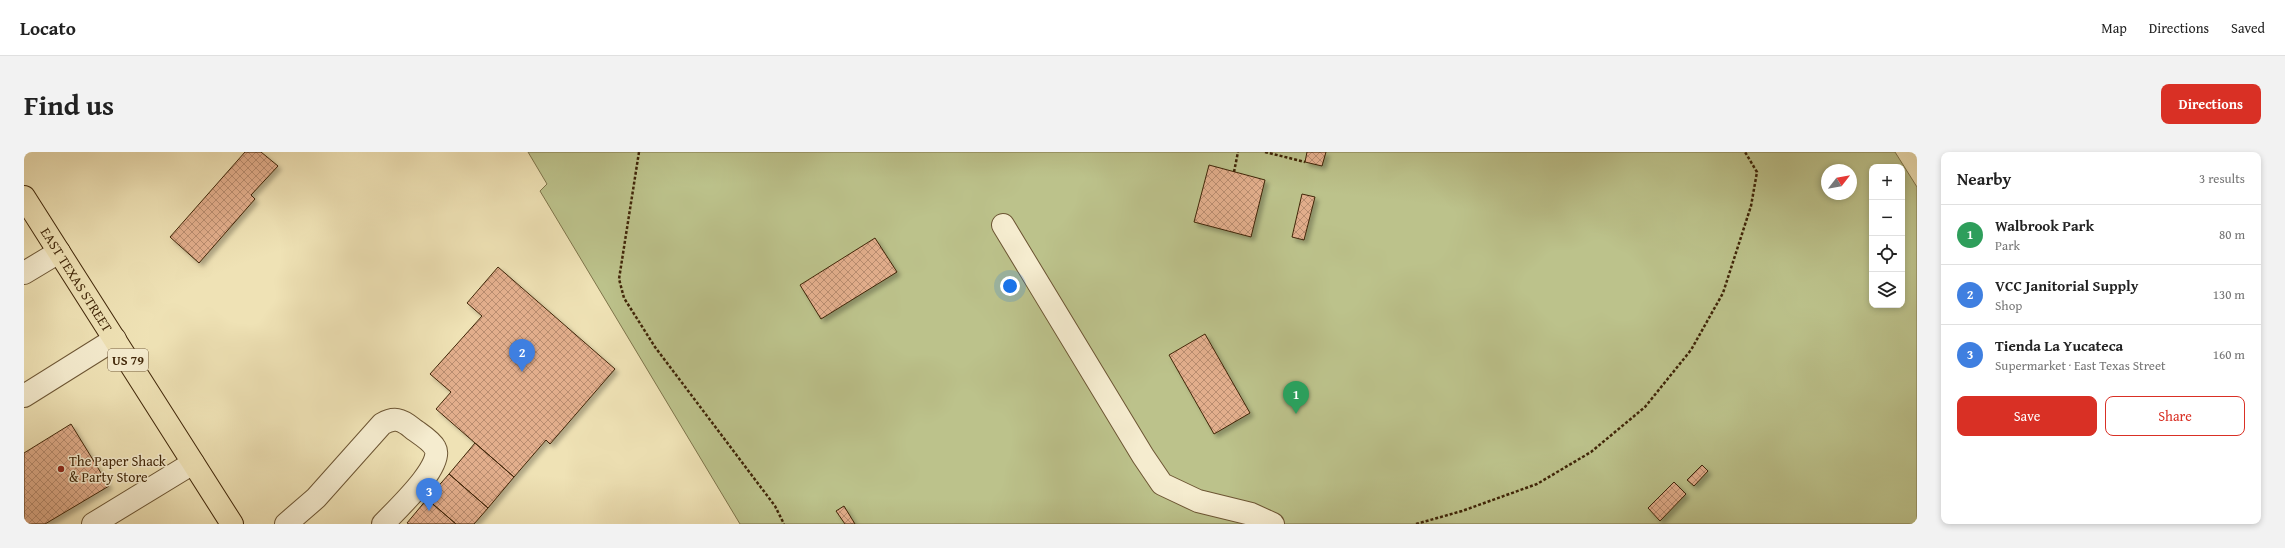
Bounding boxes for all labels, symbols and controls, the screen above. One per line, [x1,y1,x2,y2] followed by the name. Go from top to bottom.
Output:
[20,14,76,42] text: Locato
[2101,18,2127,38] text: Map
[2149,18,2209,38] text: Directions
[2231,18,2265,38] text: Saved
[24,84,114,125] text: Find us
[2161,84,2261,124] button: Directions
[1821,164,1857,200] north arrow
[1869,164,1905,308] map controls
[1869,164,1905,200] button: +
[1957,166,2011,191] text: Nearby
[2199,169,2245,188] text: 3 results
[1869,200,1905,236] button: −
[1995,215,2094,236] text: Walbrook Park
[36,224,117,336] street label: EAST TEXAS STREET
[1967,225,1973,244] text: 1
[2219,225,2245,244] text: 80 m
[1869,236,1905,272] button: locate
[1995,236,2020,255] text: Park
[1869,272,1905,308] button: layers
[1995,275,2138,296] text: VCC Janitorial Supply
[1000,276,1020,296] your location
[1967,285,1973,304] text: 2
[2213,285,2245,304] text: 130 m
[1995,296,2022,315] text: Shop
[1995,335,2123,356] text: Tienda La Yucateca
[509,339,535,372] pin: 2
[1967,345,1973,364] text: 3
[2213,345,2245,364] text: 160 m
[108,349,148,371] road number: US 79
[1995,356,2166,375] text: Supermarket · East Texas Street
[1283,381,1309,414] pin: 1
[1957,396,2097,436] button: Save
[2105,396,2245,436] button: Share
[69,451,167,487] place label: The Paper Shack & Party Store
[56,464,66,474] marker: The Paper Shack & Party Store
[416,478,442,511] pin: 3

